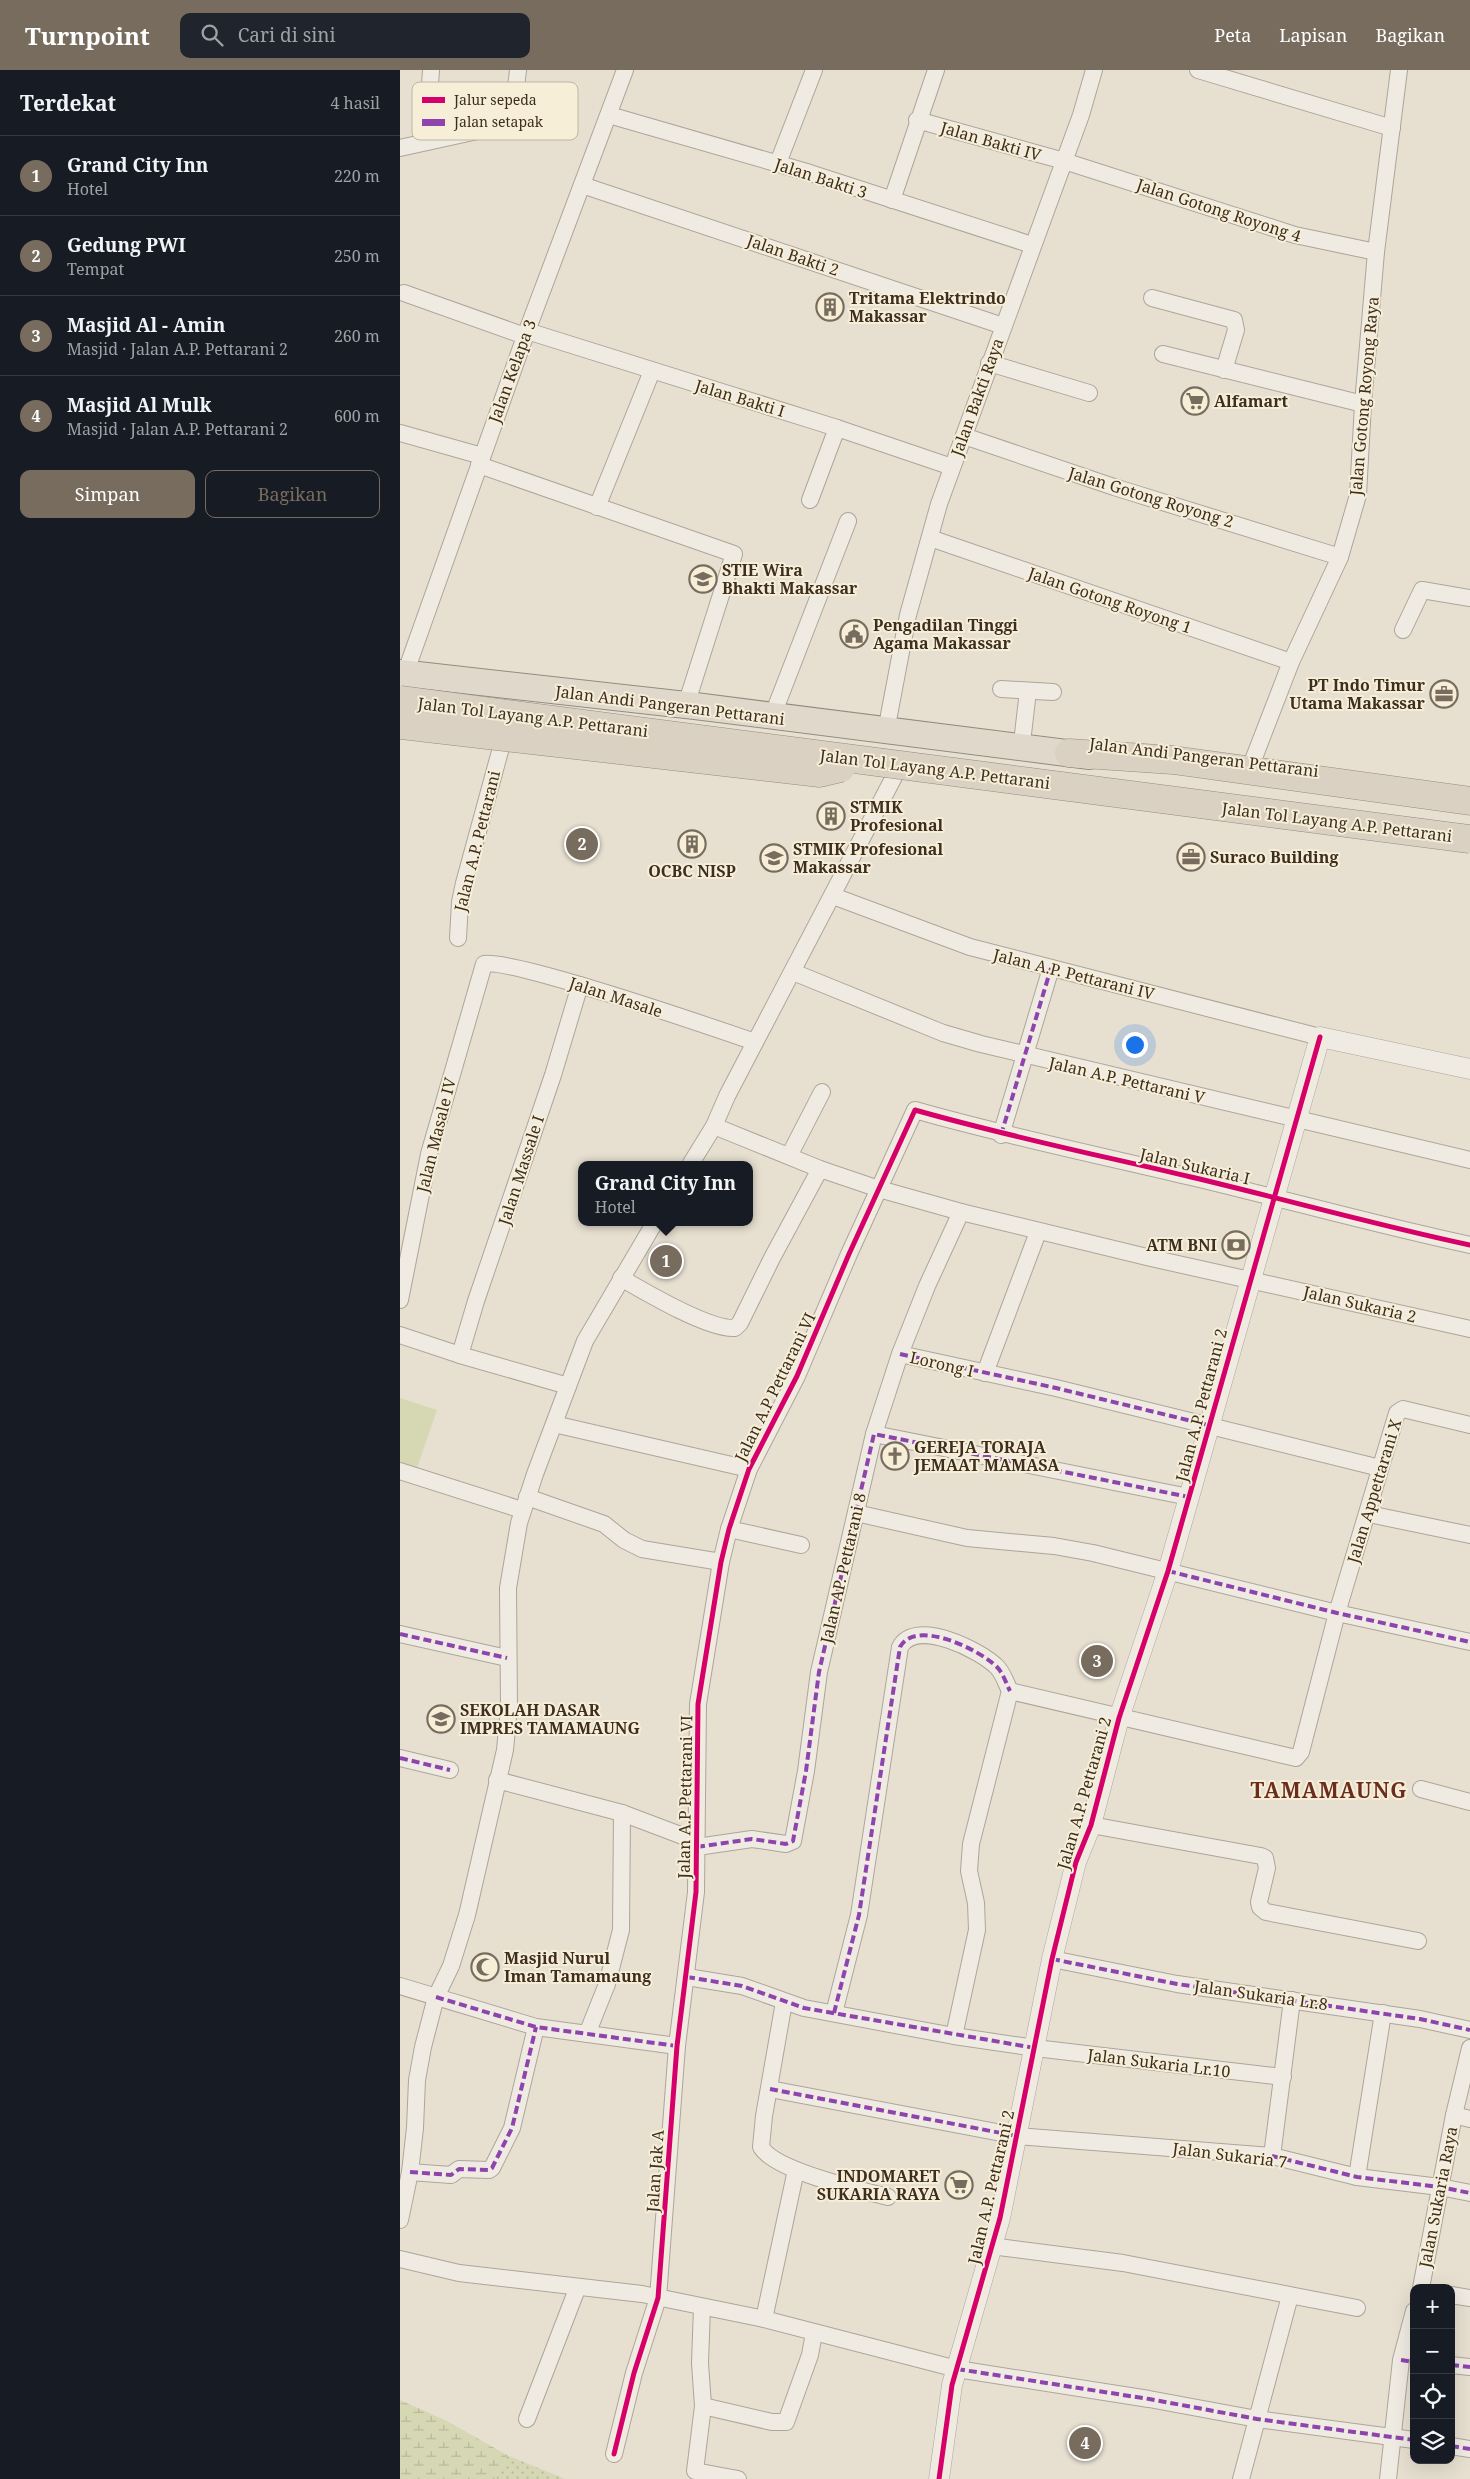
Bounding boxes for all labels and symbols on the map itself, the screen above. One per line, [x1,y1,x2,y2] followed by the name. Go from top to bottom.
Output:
[412,82,578,140] legend
[453,90,537,109] text: Jalur sepeda
[453,112,544,131] text: Jalan setapak
[937,116,1044,166] street label: Jalan Bakti IV
[771,152,870,203] street label: Jalan Bakti 3
[1133,173,1304,247] street label: Jalan Gotong Royong 4
[743,229,842,281] street label: Jalan Bakti 2
[849,287,1006,327] place label: Tritama Elektrindo Makassar
[815,292,845,322] building icon: Tritama Elektrindo Makassar
[1344,296,1384,497] street label: Jalan Gotong Royong Raya
[483,316,541,427] street label: Jalan Kelapa 3
[945,335,1009,460] street label: Jalan Bakti Raya
[691,374,788,422] street label: Jalan Bakti I
[1180,386,1210,416] supermarket icon: Alfamart
[1214,390,1289,412] place label: Alfamart
[1065,461,1236,533] street label: Jalan Gotong Royong 2
[722,559,858,599] place label: STIE Wira Bhakti Makassar
[1024,561,1195,638] street label: Jalan Gotong Royong 1
[688,564,718,594] school or university icon: STIE Wira Bhakti Makassar
[873,614,1018,654] place label: Pengadilan Tinggi Agama Makassar
[839,619,869,649] public building icon: Pengadilan Tinggi Agama Makassar
[1289,674,1426,714] place label: PT Indo Timur Utama Makassar
[1429,679,1459,709] office icon: PT Indo Timur Utama Makassar
[553,680,786,730] street label: Jalan Andi Pangeran Pettarani
[416,692,649,742] street label: Jalan Tol Layang A.P. Pettarani
[1087,732,1320,782] street label: Jalan Andi Pangeran Pettarani
[818,744,1051,794] street label: Jalan Tol Layang A.P. Pettarani
[449,768,505,915] street label: Jalan A.P. Pettarani
[850,796,943,836] place label: STMIK Profesional
[1220,797,1453,847] street label: Jalan Tol Layang A.P. Pettarani
[816,801,846,831] building icon: STMIK Profesional
[566,825,598,863] pin: 2
[677,829,707,859] building icon: OCBC NISP
[793,838,943,878] place label: STMIK Profesional Makassar
[1176,842,1206,872] office icon: Suraco Building
[759,843,789,873] school or university icon: STMIK Profesional Makassar
[1210,846,1338,868] place label: Suraco Building
[648,860,736,882] place label: OCBC NISP
[990,943,1157,1005] street label: Jalan A.P. Pettarani IV
[566,971,665,1022] street label: Jalan Masale
[1122,1032,1148,1058] your location
[1046,1051,1207,1109] street label: Jalan A.P. Pettarani V
[411,1075,461,1196] street label: Jalan Masale IV
[493,1112,549,1229] street label: Jalan Massale I
[1137,1142,1252,1189] street label: Jalan Sukaria I
[1221,1230,1251,1260] bank icon: ATM BNI
[1146,1234,1217,1256] place label: ATM BNI
[650,1242,682,1280] pin: 1
[1300,1280,1419,1328] street label: Jalan Sukaria 2
[729,1309,821,1466] street label: Jalan A.P Pettarani VI
[1170,1326,1232,1485] street label: Jalan A.P. Pettarani 2
[908,1346,976,1382] street label: Lorong I
[1341,1416,1406,1567] street label: Jalan Appettarani X
[913,1436,1060,1476] place label: GEREJA TORAJA JEMAAT MAMASA
[880,1441,910,1471] church icon: GEREJA TORAJA JEMAAT MAMASA
[815,1491,871,1646] street label: Jalan AP. Pettarani 8
[1081,1642,1113,1680] pin: 3
[460,1699,640,1739] place label: SEKOLAH DASAR IMPRES TAMAMAUNG
[426,1704,456,1734] school or university icon: SEKOLAH DASAR IMPRES TAMAMAUNG
[1051,1714,1116,1873] street label: Jalan A.P. Pettarani 2
[673,1715,697,1880] street label: Jalan A.P Pettarani VI
[1251,1776,1407,1804] district label: TAMAMAUNG
[504,1947,651,1987] place label: Masjid Nurul Iman Tamamaung
[470,1952,500,1982] mosque icon: Masjid Nurul Iman Tamamaung
[1192,1975,1329,2015] street label: Jalan Sukaria Lr.8
[1085,2043,1232,2083] street label: Jalan Sukaria Lr.10
[962,2108,1019,2267] street label: Jalan A.P. Pettarani 2
[1413,2124,1462,2270] street label: Jalan Sukaria Raya
[641,2128,669,2214] street label: Jalan Jak A
[1171,2137,1289,2173] street label: Jalan Sukaria 7
[817,2165,941,2205] place label: INDOMARET SUKARIA RAYA
[944,2170,974,2200] supermarket icon: INDOMARET SUKARIA RAYA
[1069,2424,1101,2462] pin: 4

